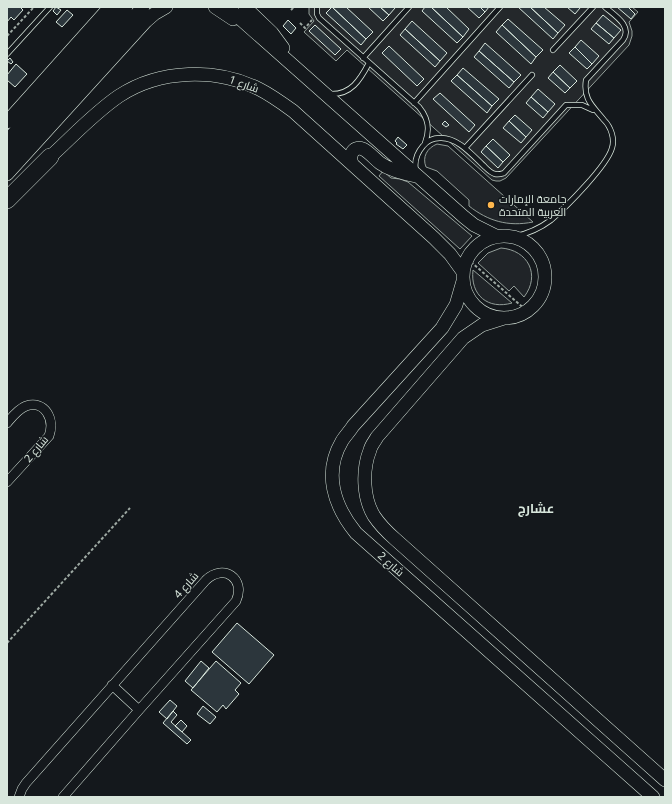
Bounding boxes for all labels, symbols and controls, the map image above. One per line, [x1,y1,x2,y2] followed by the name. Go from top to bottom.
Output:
[227,71,261,97] street label: شارع 1
[499,191,567,219] place label: جامعة الإمارات العربية المتحدة
[486,200,496,210] marker: جامعة الإمارات العربية المتحدة
[20,432,52,466] street label: شارع 2
[518,499,554,517] district label: عشارج
[374,548,408,580] street label: شارع 2
[170,568,202,602] street label: شارع 4

